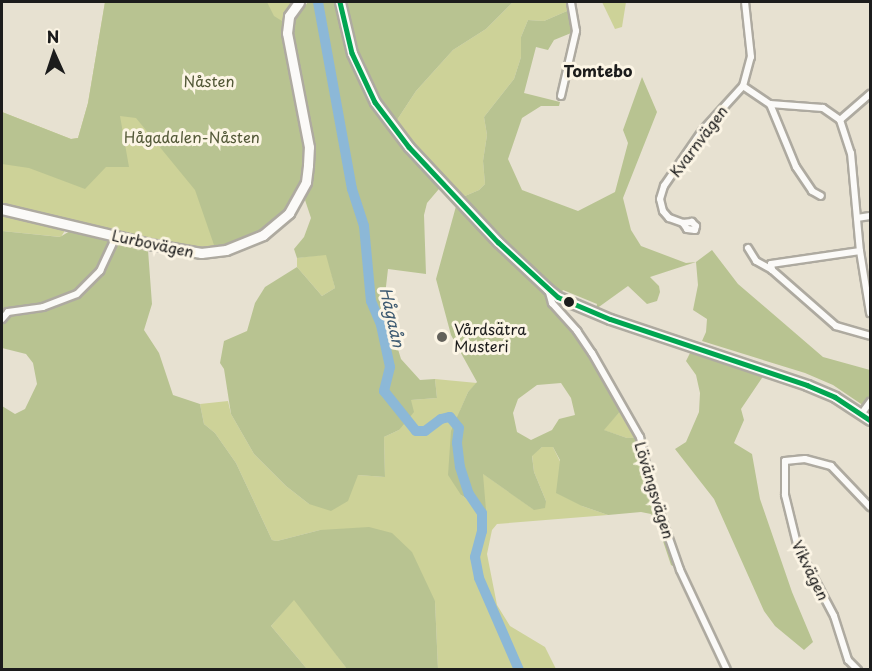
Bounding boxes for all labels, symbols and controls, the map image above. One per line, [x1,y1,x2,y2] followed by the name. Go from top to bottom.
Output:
[24,24,84,84] north arrow
[46,24,60,48] text: N
[564,60,632,80] district label: Tomtebo
[183,72,235,90] park label: Nåsten
[665,102,731,180] street label: Kvarnvägen
[124,128,260,146] park label: Hågadalen-Nåsten
[110,226,196,260] street label: Lurbovägen
[377,285,409,349] water label: Hågaån
[563,296,575,308] unlabelled marker
[454,319,526,354] place label: Vårdsätra Musteri
[435,330,449,344] marker: Vårdsätra Musteri
[632,439,678,541] street label: Lövängsvägen
[789,537,833,603] street label: Vikvägen

